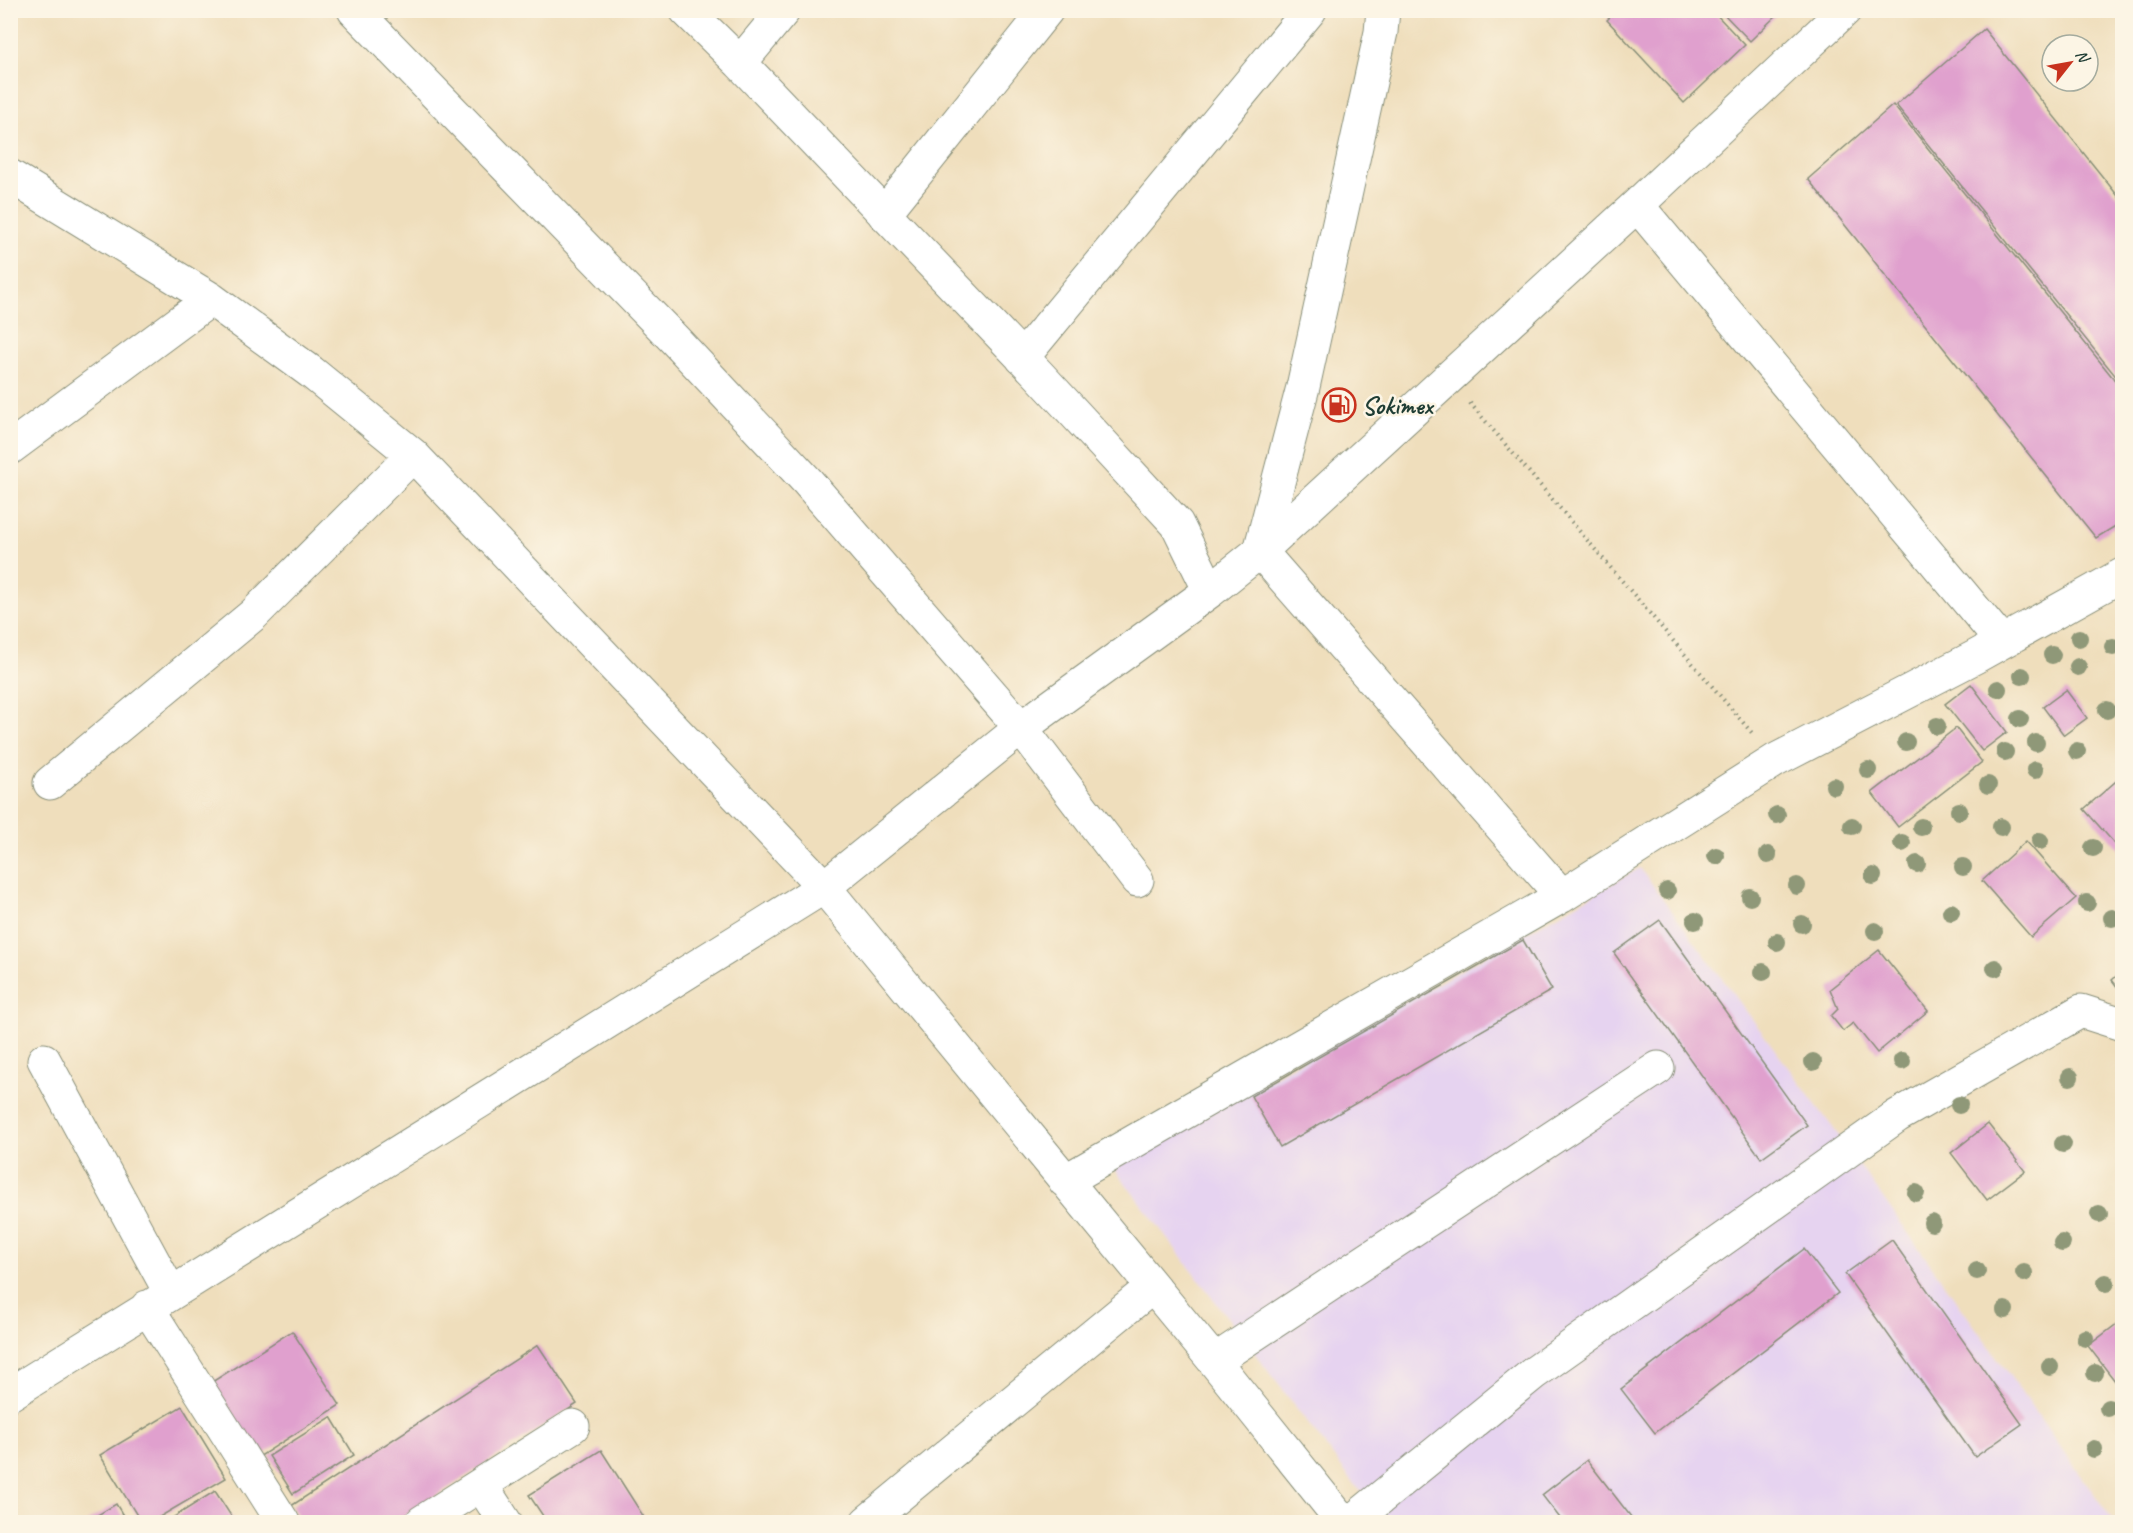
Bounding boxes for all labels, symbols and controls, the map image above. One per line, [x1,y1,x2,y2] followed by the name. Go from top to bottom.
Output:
[2040,33,2100,93] north arrow
[2071,46,2095,68] text: N
[1321,387,1357,423] fuel station icon: Sokimex
[1362,389,1434,422] place label: Sokimex

